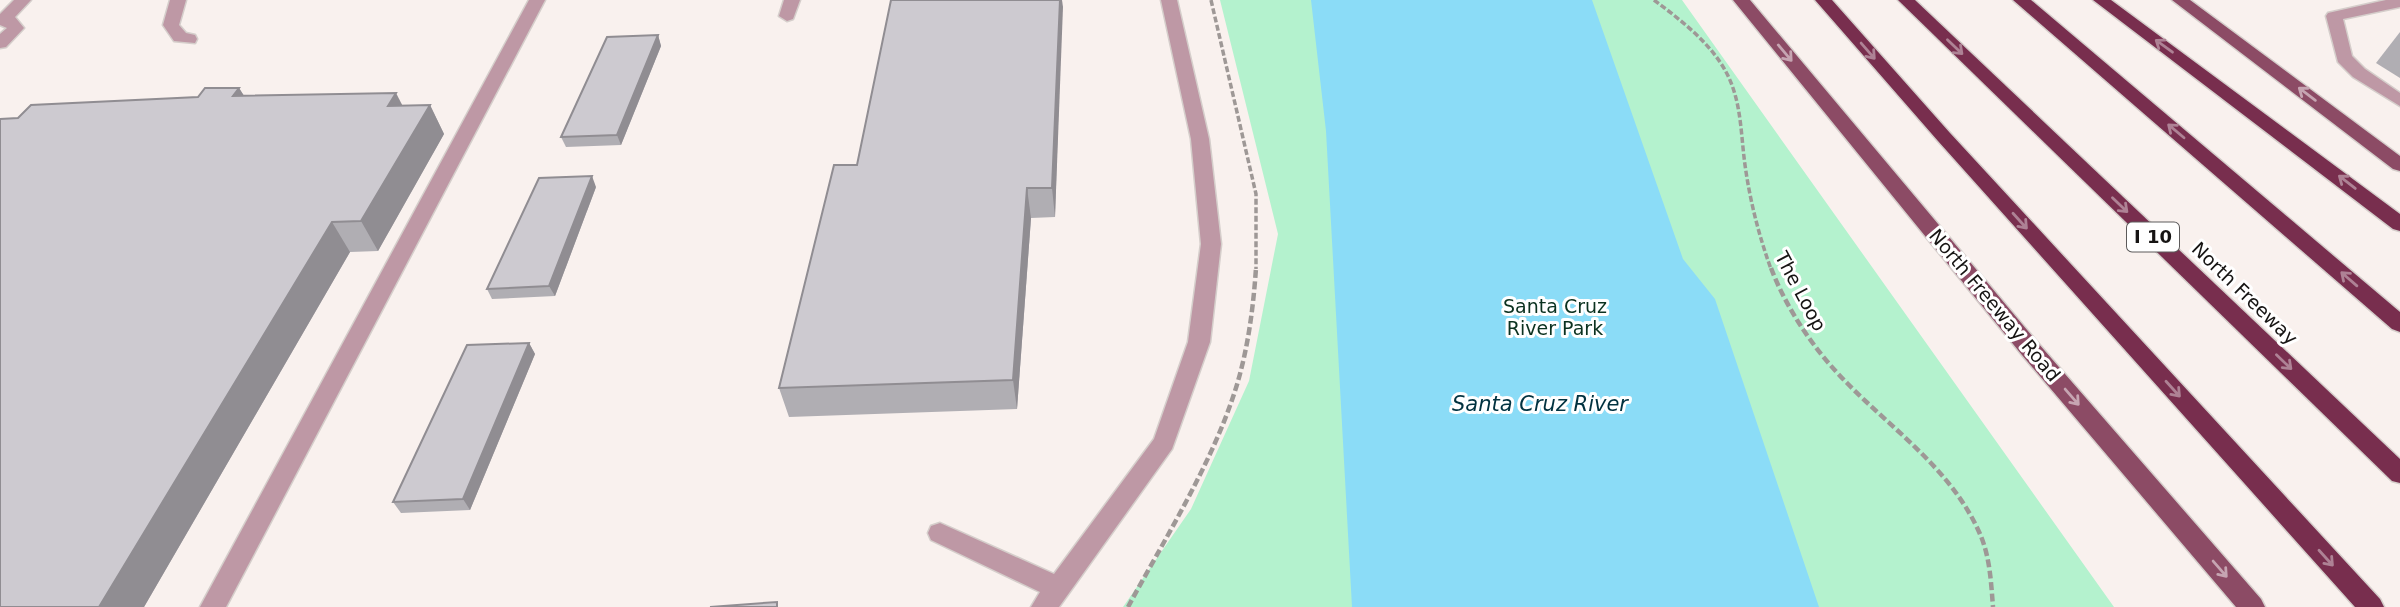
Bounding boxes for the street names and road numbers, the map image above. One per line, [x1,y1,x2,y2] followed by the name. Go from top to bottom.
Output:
[2127,222,2179,251] road number: I 10
[1925,225,2065,385] street label: North Freeway Road
[2188,237,2302,349] street label: North Freeway
[1770,247,1831,335] street label: The Loop

